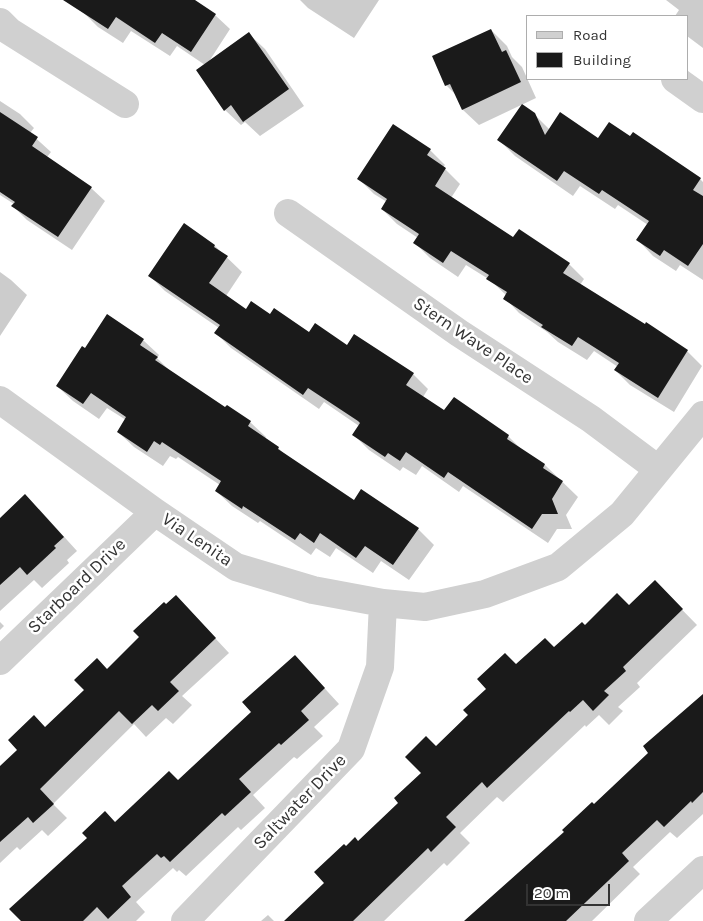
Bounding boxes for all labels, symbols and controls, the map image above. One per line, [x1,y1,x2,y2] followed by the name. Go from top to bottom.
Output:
[526,15,688,80] legend
[573,26,608,44] text: Road
[573,51,631,69] text: Building
[409,293,537,389] street label: Stern Wave Place
[158,509,236,571] street label: Via Lenita
[23,534,131,638] street label: Starboard Drive
[249,750,351,854] street label: Saltwater Drive
[528,874,612,906] scale bar
[534,884,569,902] text: 20 m

